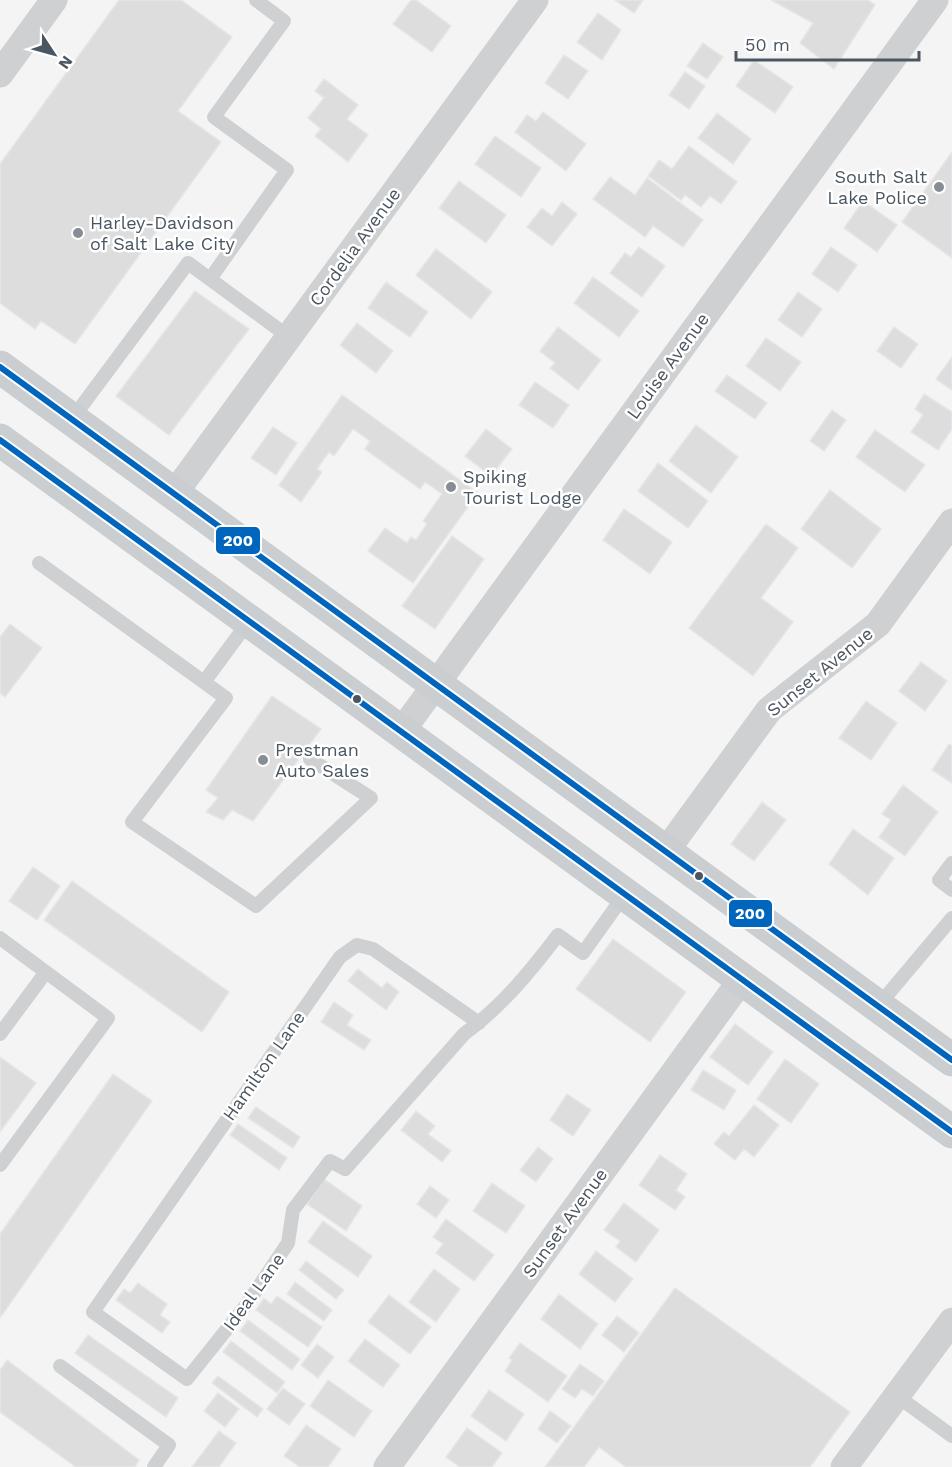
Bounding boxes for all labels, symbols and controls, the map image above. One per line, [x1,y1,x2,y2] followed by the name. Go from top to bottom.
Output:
[24,24,84,84] north arrow
[736,24,919,62] scale bar
[745,34,790,55] text: 50 m
[55,52,77,73] text: N
[827,166,927,208] place label: South Salt Lake Police
[932,180,946,194] marker: South Salt Lake Police
[305,183,405,310] street label: Cordelia Avenue
[90,212,236,254] place label: Harley-Davidson of Salt Lake City
[71,226,85,240] marker: Harley-Davidson of Salt Lake City
[622,309,713,423] street label: Louise Avenue
[463,466,582,508] place label: Spiking Tourist Lodge
[444,480,458,494] marker: Spiking Tourist Lodge
[215,526,261,555] line badge: 200
[223,531,253,550] text: 200
[763,623,877,721] street label: Sunset Avenue
[351,693,363,705] unlabelled marker
[275,739,369,781] place label: Prestman Auto Sales
[256,753,270,767] marker: Prestman Auto Sales
[693,870,705,882] unlabelled marker
[728,899,773,928] line badge: 200
[735,904,765,923] text: 200
[218,1007,309,1124] street label: Hamilton Lane
[518,1164,611,1281] street label: Sunset Avenue
[218,1249,289,1335] street label: Ideal Lane

